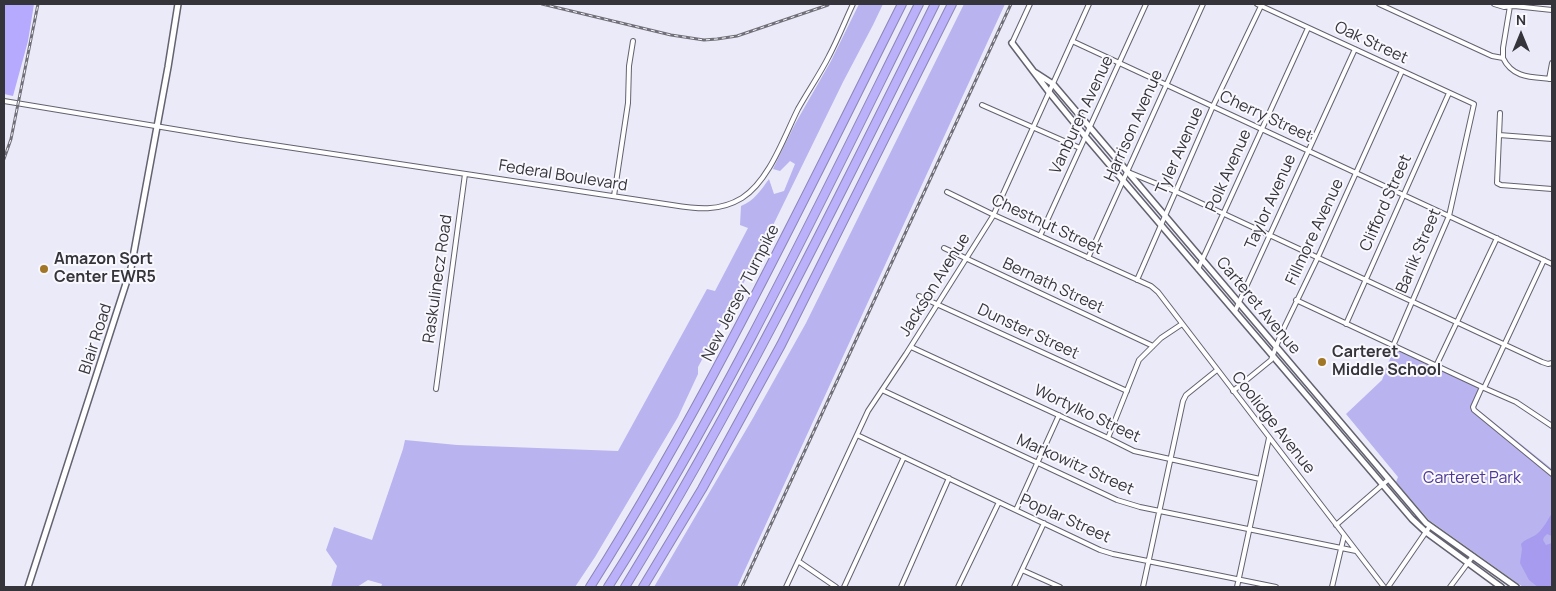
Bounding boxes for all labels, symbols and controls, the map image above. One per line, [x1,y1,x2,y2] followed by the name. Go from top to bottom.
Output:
[1496,10,1546,60] north arrow
[1516,10,1526,29] text: N
[1331,18,1411,68] street label: Oak Street
[1046,53,1118,177] street label: Vanburen Avenue
[1101,67,1167,185] street label: Harrison Avenue
[1216,87,1316,147] street label: Cherry Street
[1152,104,1208,198] street label: Tyler Avenue
[1202,127,1256,215] street label: Polk Avenue
[1241,151,1301,253] street label: Taylor Avenue
[1356,152,1416,254] street label: Clifford Street
[497,156,629,196] street label: Federal Boulevard
[1282,176,1348,288] street label: Fillmore Avenue
[988,191,1106,259] street label: Chestnut Street
[1393,206,1445,296] street label: Barlik Street
[419,214,457,344] street label: Raskulinecz Road
[698,221,784,365] street label: New Jersey Turnpike
[896,230,974,340] street label: Jackson Avenue
[54,250,156,288] place label: Amazon Sort Center EWR5
[999,254,1107,318] street label: Bernath Street
[1212,254,1304,358] street label: Carteret Avenue
[38,263,50,275] marker: Amazon Sort Center EWR5
[974,300,1082,364] street label: Dunster Street
[76,301,116,377] street label: Blair Road
[1332,343,1441,381] place label: Carteret Middle School
[1316,356,1328,368] marker: Carteret Middle School
[1227,368,1319,478] street label: Coolidge Avenue
[1031,381,1143,447] street label: Wortylko Street
[1013,431,1137,499] street label: Markowitz Street
[1423,469,1521,489] park label: Carteret Park
[1017,490,1113,548] street label: Poplar Street

